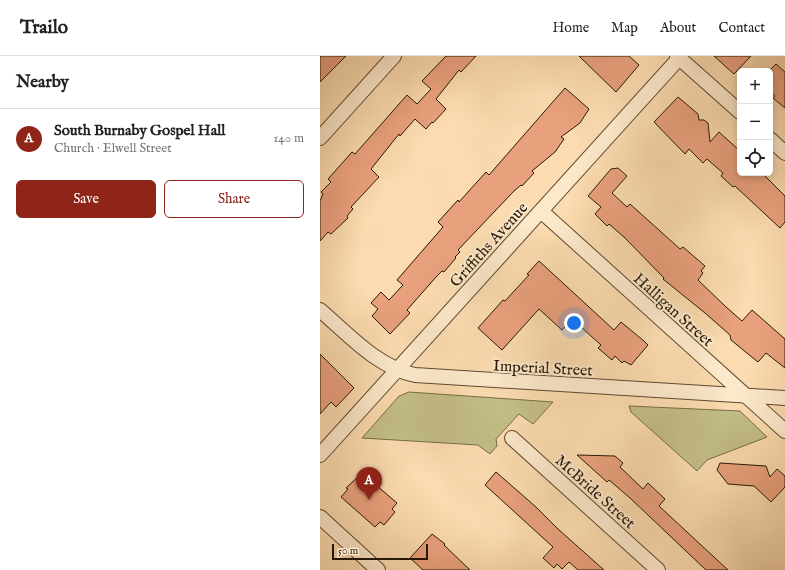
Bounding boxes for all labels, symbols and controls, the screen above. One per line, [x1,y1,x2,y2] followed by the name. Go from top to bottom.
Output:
[20,16,68,40] text: Trailo
[553,19,589,37] text: Home
[611,19,638,37] text: Map
[660,19,696,37] text: About
[718,19,765,37] text: Contact
[737,68,773,176] map controls
[737,68,773,104] button: +
[16,72,69,93] text: Nearby
[737,104,773,140] button: −
[54,121,225,140] text: South Burnaby Gospel Hall
[25,130,33,147] text: A
[274,130,304,147] text: 140 m
[54,140,172,157] text: Church · Elwell Street
[737,140,773,176] button: locate
[16,180,156,218] button: Save
[164,180,304,218] button: Share
[446,199,533,292] street label: Griffiths Avenue
[628,269,717,352] street label: Halligan Street
[564,313,584,333] your location
[492,356,594,382] street label: Imperial Street
[550,451,639,534] street label: McBride Street
[356,467,382,500] pin: A
[332,542,428,561] scale bar
[338,544,358,558] text: 50 m

